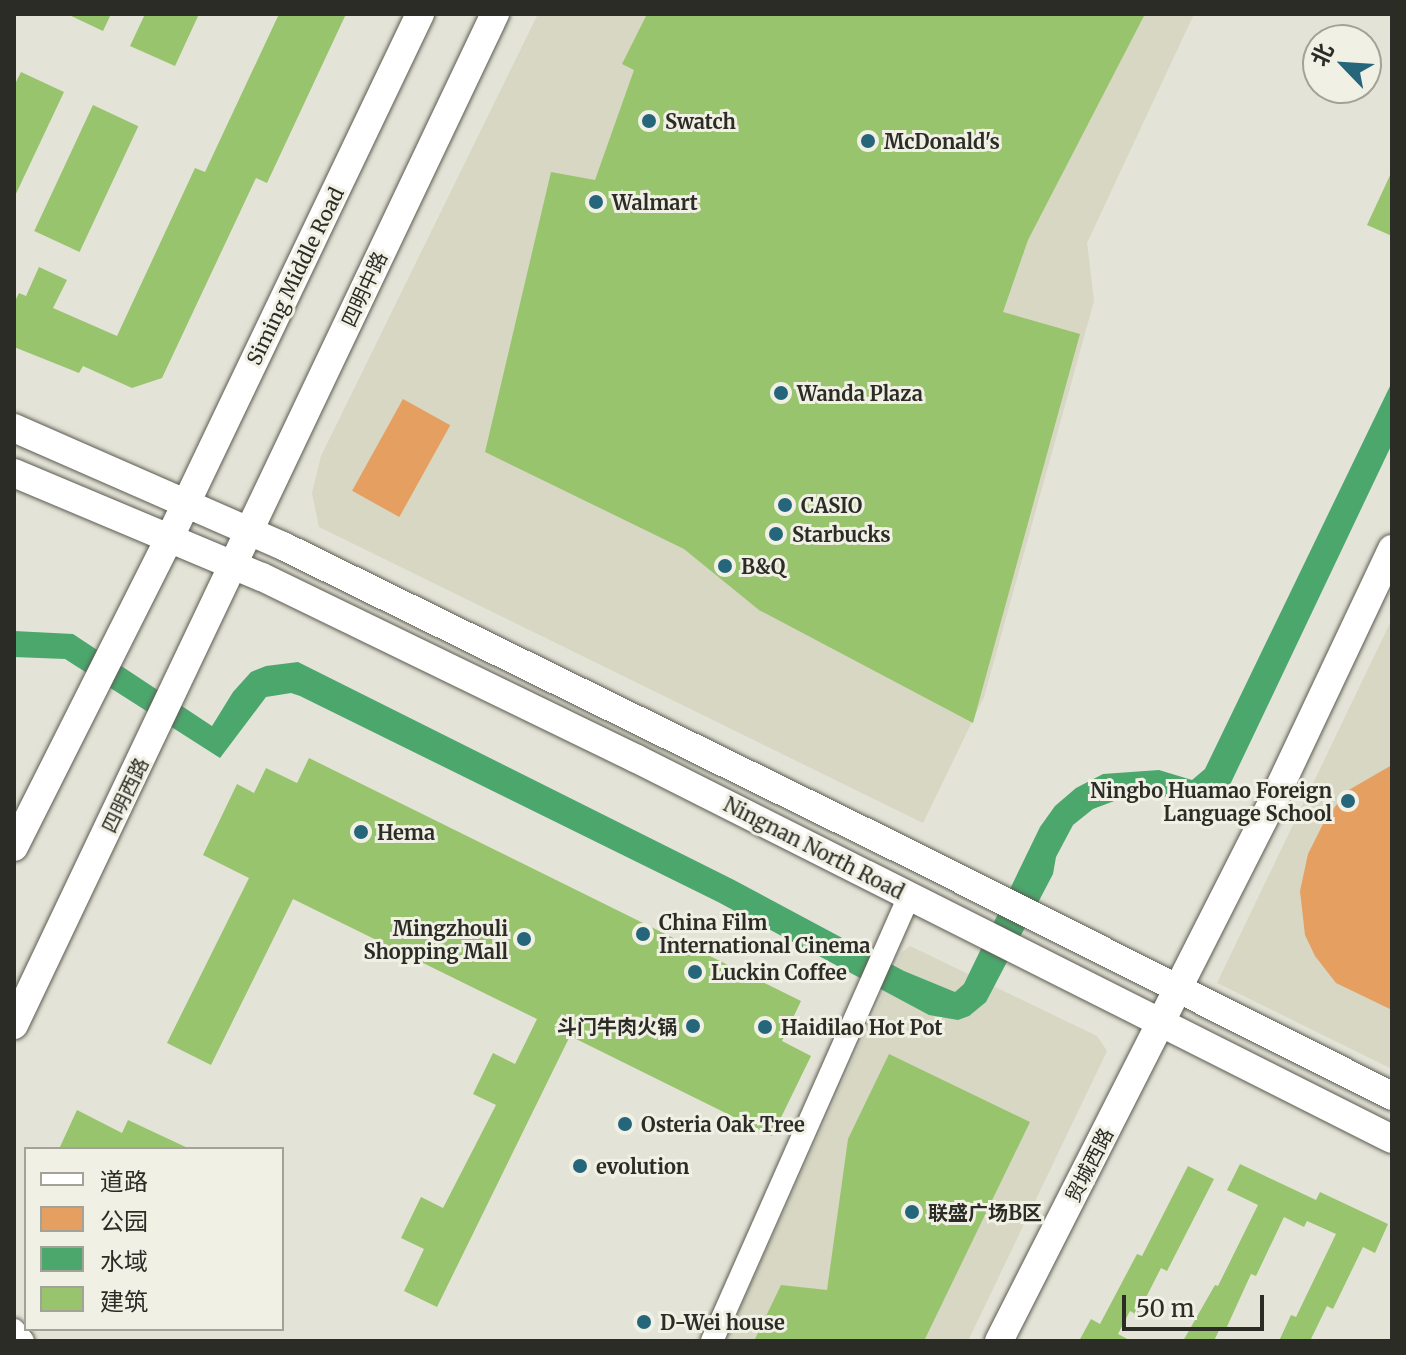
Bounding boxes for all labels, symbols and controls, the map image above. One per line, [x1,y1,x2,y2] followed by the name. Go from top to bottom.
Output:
[1302,24,1382,104] north arrow
[1305,39,1339,71] text: 北
[665,109,736,133] place label: Swatch
[640,112,658,130] marker: Swatch
[884,129,1000,153] place label: McDonald's
[859,132,877,150] marker: McDonald's
[242,183,348,369] street label: Siming Middle Road
[612,190,698,214] place label: Walmart
[587,193,605,211] marker: Walmart
[336,248,392,330] street label: 四明中路
[797,381,923,405] place label: Wanda Plaza
[772,384,790,402] marker: Wanda Plaza
[801,493,862,517] place label: CASIO
[776,496,794,514] marker: CASIO
[792,522,891,546] place label: Starbucks
[767,525,785,543] marker: Starbucks
[741,554,785,578] place label: B&Q
[716,557,734,575] marker: B&Q
[97,754,153,836] street label: 四明西路
[1090,778,1332,825] place label: Ningbo Huamao Foreign Language School
[720,792,908,904] street label: Ningnan North Road
[1339,792,1357,810] marker: Ningbo Huamao Foreign Language School
[377,820,435,844] place label: Hema
[352,823,370,841] marker: Hema
[659,910,871,957] place label: China Film International Cinema
[364,916,508,963] place label: Mingzhouli Shopping Mall
[634,925,652,943] marker: China Film International Cinema
[515,930,533,948] marker: Mingzhouli Shopping Mall
[711,960,847,984] place label: Luckin Coffee
[686,963,704,981] marker: Luckin Coffee
[557,1014,677,1038] place label: 斗门牛肉火锅
[781,1015,942,1039] place label: Haidilao Hot Pot
[684,1017,702,1035] marker: 斗门牛肉火锅
[756,1018,774,1036] marker: Haidilao Hot Pot
[641,1112,805,1136] place label: Osteria Oak Tree
[616,1115,634,1133] marker: Osteria Oak Tree
[1060,1124,1118,1206] street label: 贸城西路
[24,1147,284,1331] legend
[596,1154,689,1178] place label: evolution
[571,1157,589,1175] marker: evolution
[100,1166,148,1197] text: 道路
[928,1200,1042,1224] place label: 联盛广场B区
[903,1203,921,1221] marker: 联盛广场B区
[100,1206,148,1237] text: 公园
[100,1246,148,1277] text: 水域
[1126,1279,1268,1329] scale bar
[100,1286,148,1317] text: 建筑
[1136,1293,1195,1324] text: 50 m
[660,1310,785,1334] place label: D-Wei house
[635,1313,653,1331] marker: D-Wei house

